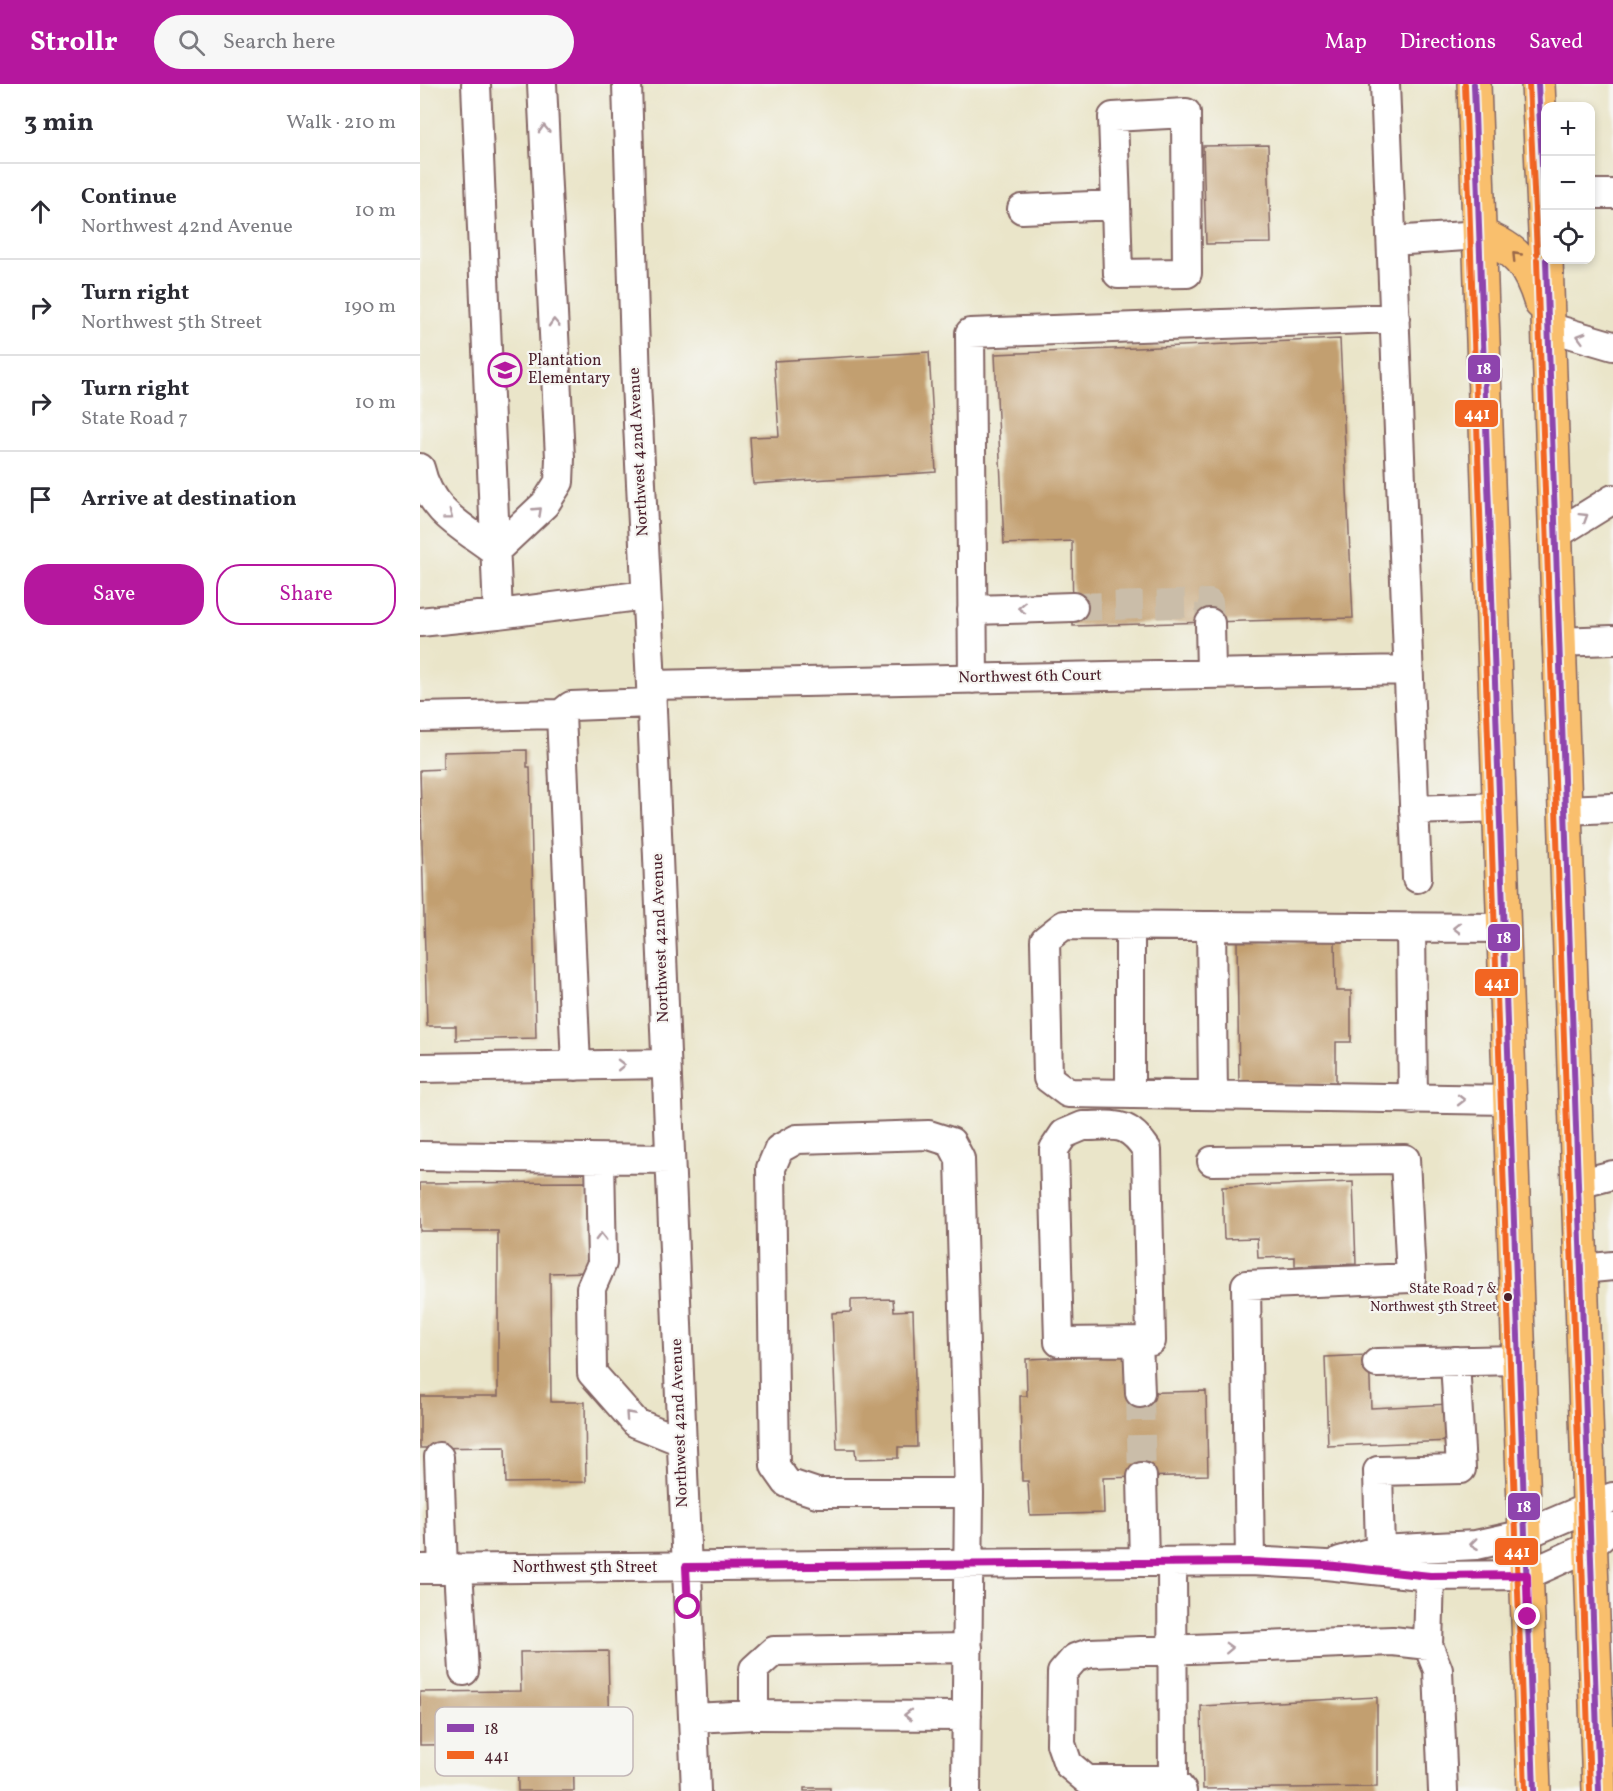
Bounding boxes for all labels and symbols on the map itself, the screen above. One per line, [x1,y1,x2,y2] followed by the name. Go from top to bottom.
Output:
[538,124,551,133] one-way arrow
[1512,253,1523,263] one-way arrow
[547,319,560,328] one-way arrow
[1576,332,1587,344] one-way arrow
[528,350,611,390] place label: Plantation Elementary
[487,352,523,388] school or university icon: Plantation Elementary
[1467,354,1501,383] line badge: 18
[1476,359,1492,381] text: 18
[624,367,654,537] street label: Northwest 42nd Avenue
[1454,399,1499,428] line badge: 441
[1464,404,1490,426] text: 441
[531,507,541,518] one-way arrow
[442,509,453,520] one-way arrow
[1578,512,1588,524] one-way arrow
[1018,602,1027,615] one-way arrow
[958,665,1102,689] street label: Northwest 6th Court
[647,853,675,1023] street label: Northwest 42nd Avenue
[1453,922,1462,934] one-way arrow
[1487,923,1521,952] line badge: 18
[1496,928,1512,950] text: 18
[1474,968,1519,997] line badge: 441
[1484,973,1510,995] text: 441
[616,1059,625,1071] one-way arrow
[1457,1094,1466,1106] one-way arrow
[595,1233,607,1242] one-way arrow
[1370,1280,1497,1317] place label: State Road 7 & Northwest 5th Street
[1502,1291,1514,1303] marker: State Road 7 & Northwest 5th Street
[666,1338,694,1508] street label: Northwest 42nd Avenue
[625,1412,636,1422] one-way arrow
[1507,1492,1541,1521] line badge: 18
[1516,1497,1532,1519] text: 18
[1494,1537,1539,1566] line badge: 441
[1469,1538,1478,1550] one-way arrow
[1504,1542,1530,1564] text: 441
[512,1557,658,1579] street label: Northwest 5th Street
[674,1593,700,1619] route start
[1514,1603,1540,1629] route end
[1225,1641,1234,1654] one-way arrow
[435,1707,633,1776] legend
[904,1709,913,1721] one-way arrow
[484,1719,498,1741] text: 18
[484,1746,509,1768] text: 441

